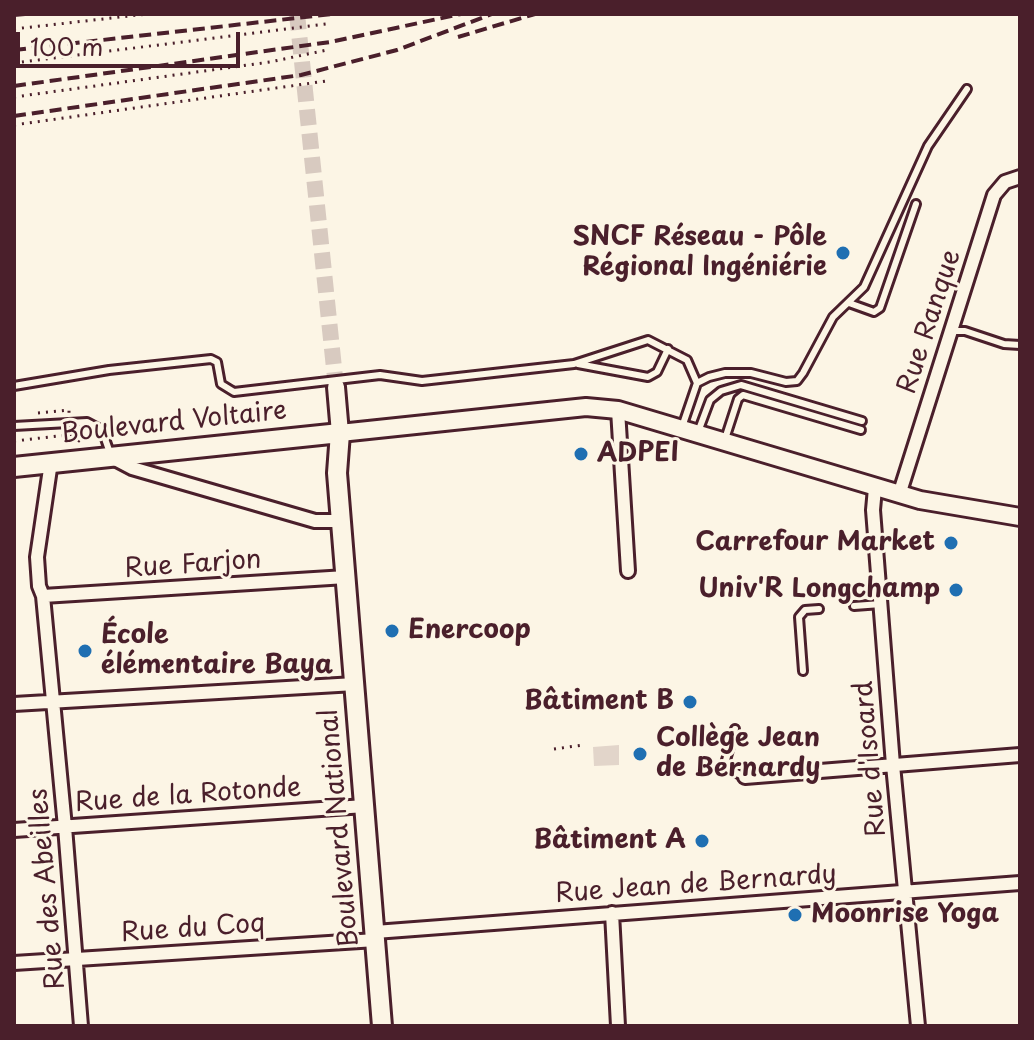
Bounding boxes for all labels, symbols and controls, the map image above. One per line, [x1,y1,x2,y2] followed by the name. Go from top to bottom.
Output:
[20,16,244,66] scale bar
[30,28,103,64] text: 100 m
[572,222,827,284] place label: SNCF Réseau - Pôle Régional Ingéniérie
[834,244,852,262] marker: SNCF Réseau - Pôle Régional Ingéniérie
[892,246,968,398] street label: Rue Ranque
[60,396,288,450] street label: Boulevard Voltaire
[597,438,679,470] place label: ADPEI
[572,445,590,463] marker: ADPEI
[695,527,935,559] place label: Carrefour Market
[942,534,960,552] marker: Carrefour Market
[124,545,262,585] street label: Rue Farjon
[698,574,940,606] place label: Univ'R Longchamp
[947,581,965,599] marker: Univ'R Longchamp
[408,615,531,647] place label: Enercoop
[101,620,333,682] place label: École élémentaire Baya
[383,622,401,640] marker: Enercoop
[76,642,94,660] marker: École élémentaire Baya
[849,680,893,838] street label: Rue d'Isoard
[524,686,674,718] place label: Bâtiment B
[681,693,699,711] marker: Bâtiment B
[314,708,366,948] street label: Boulevard National
[656,723,820,784] place label: Collège Jean de Bernardy
[631,745,649,763] marker: Collège Jean de Bernardy
[74,773,302,819] street label: Rue de la Rotonde
[24,787,72,991] street label: Rue des Abeilles
[533,825,686,857] place label: Bâtiment A
[693,832,711,850] marker: Bâtiment A
[554,860,838,910] street label: Rue Jean de Bernardy
[811,899,999,931] place label: Moonrise Yoga
[786,906,804,924] marker: Moonrise Yoga
[120,908,266,950] street label: Rue du Coq

